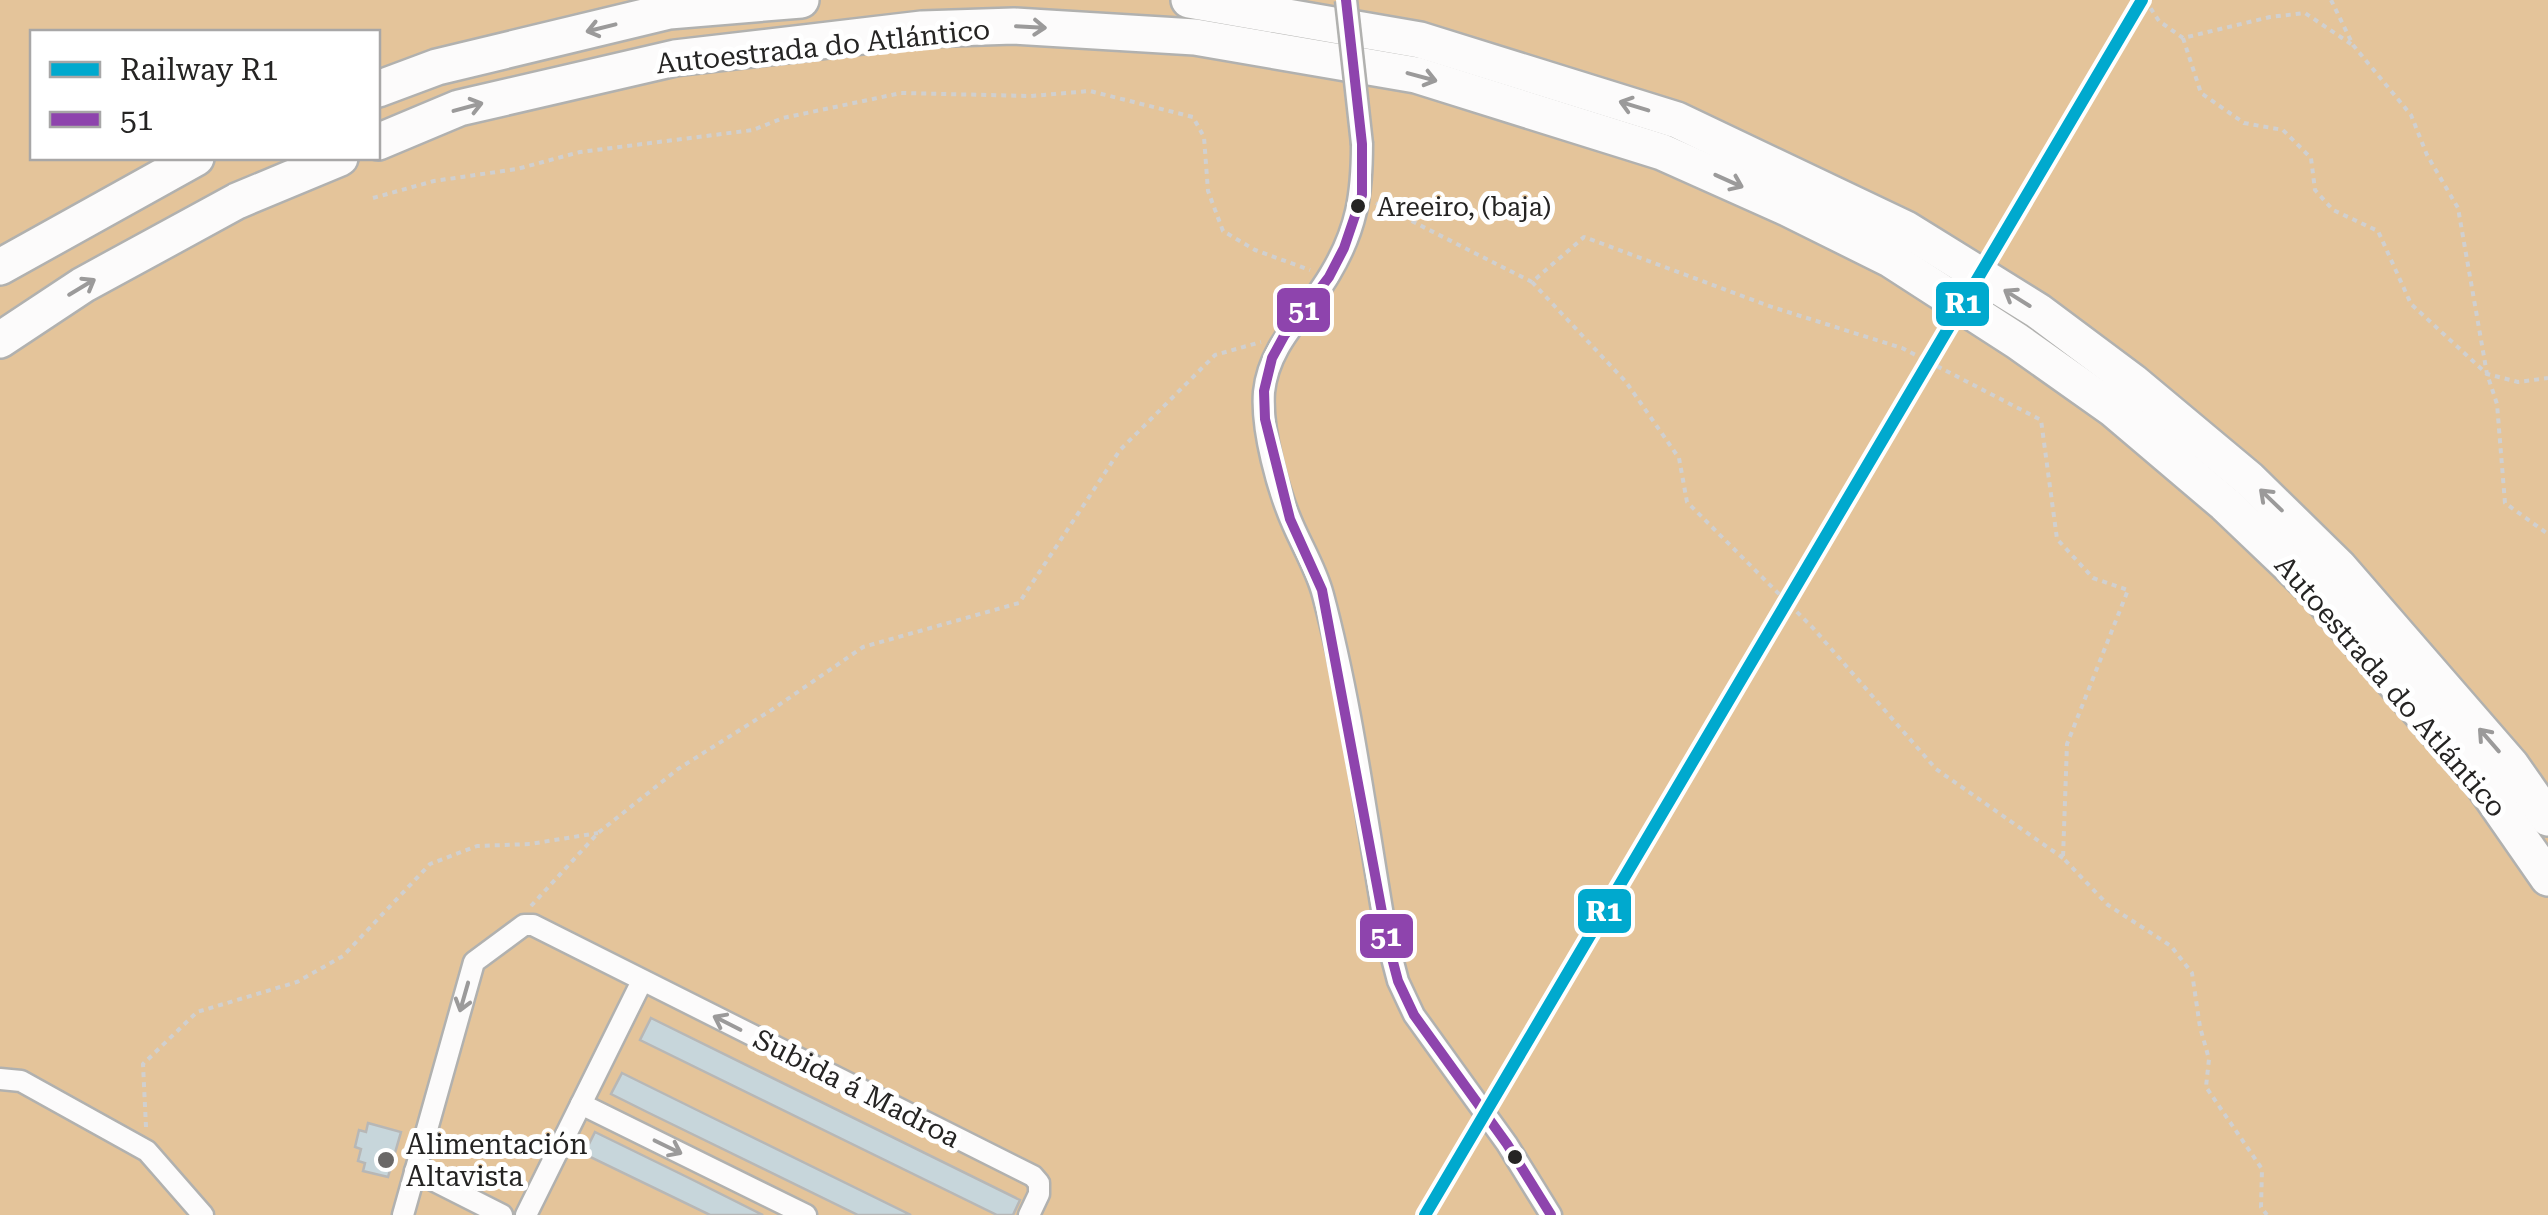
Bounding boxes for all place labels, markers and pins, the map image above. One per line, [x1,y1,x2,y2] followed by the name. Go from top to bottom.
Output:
[1377,192,1551,222] place label: Areeiro, (baja)
[1348,196,1368,216] marker: Areeiro, (baja)
[406,1128,588,1193] place label: Alimentación Altavista
[1505,1147,1525,1167] unlabelled marker
[375,1149,397,1171] marker: Alimentación Altavista

